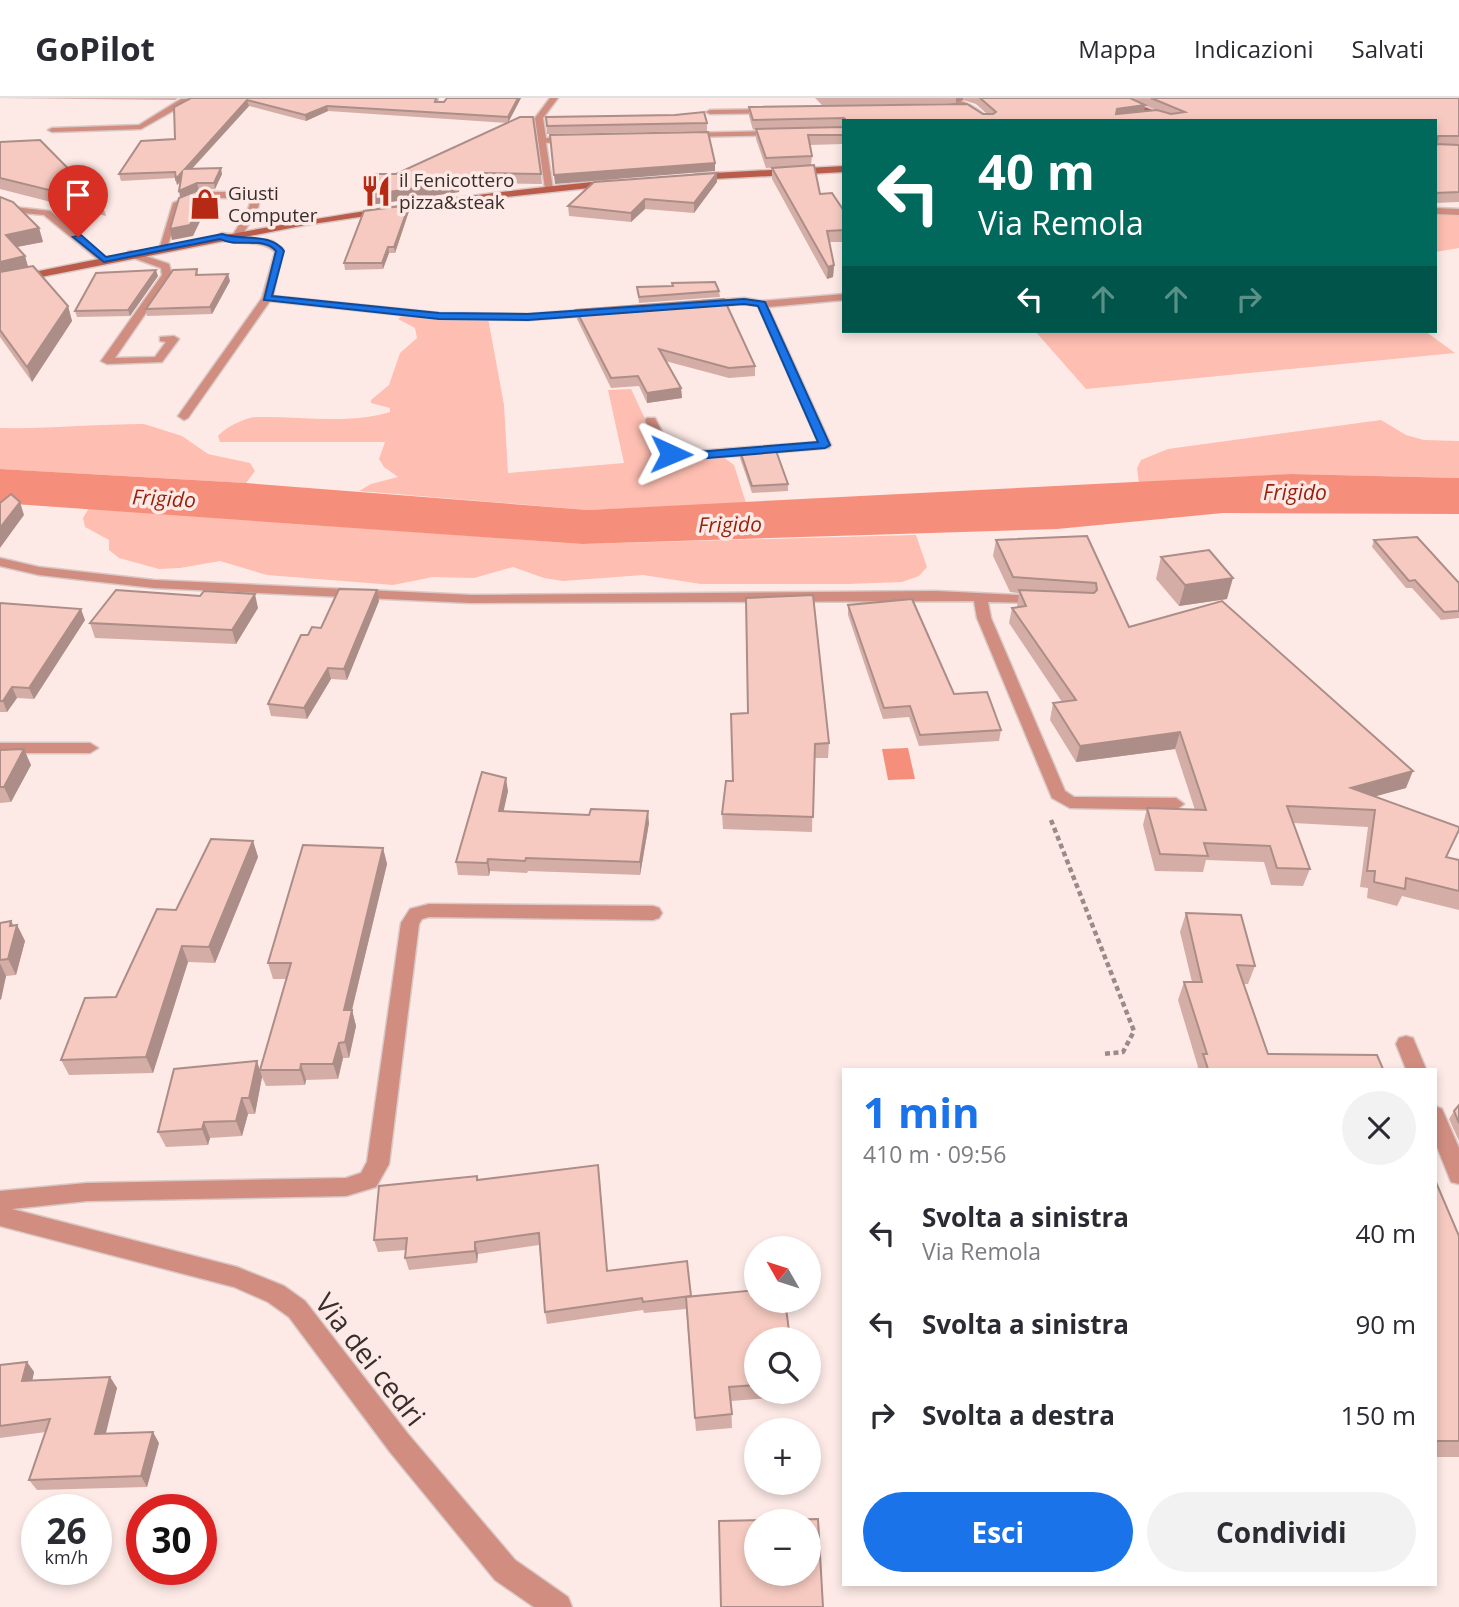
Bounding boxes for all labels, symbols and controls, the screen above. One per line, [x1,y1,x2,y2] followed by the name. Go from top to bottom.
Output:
[35,26,155,71] text: GoPilot
[1078,32,1156,65] text: Mappa
[1194,32,1314,65] text: Indicazioni
[1352,32,1424,65] text: Salvati
[978,138,1095,204] text: 40 m
[863,147,954,238] icon: left
[48,165,108,237] pin
[399,167,514,215] place label: il Fenicottero pizza&steak
[359,174,393,208] restaurant icon: il Fenicottero pizza&steak
[59,176,97,214] icon: arrive
[228,180,318,228] place label: Giusti Computer
[188,187,222,221] shop icon: Giusti Computer
[978,201,1144,244] text: Via Remola
[1011,280,1049,318] icon: left
[1084,280,1122,318] icon: ahead
[1157,280,1195,318] icon: ahead
[1230,280,1268,318] icon: right
[634,417,708,491] position arrow
[1263,478,1327,506] water label: Frigido
[131,482,197,514] water label: Frigido
[698,509,762,539] water label: Frigido
[863,1083,980,1140] text: 1 min
[1342,1091,1416,1165] button: close
[863,1138,1006,1170] text: 410 m · 09:56
[922,1199,1129,1235] text: Svolta a sinistra
[863,1214,901,1252] icon: left
[1355,1215,1416,1251] text: 40 m
[922,1235,1041,1267] text: Via Remola
[744,1236,821,1312] north arrow
[744,1236,821,1586] map controls
[307,1285,435,1433] street label: Via dei cedri
[863,1305,901,1343] icon: left
[922,1306,1129,1342] text: Svolta a sinistra
[1355,1306,1416,1342] text: 90 m
[744,1327,821,1404] button: search
[863,1396,901,1434] icon: right
[922,1397,1115,1433] text: Svolta a destra
[1341,1397,1416,1433] text: 150 m
[744,1418,821,1495] button: +
[863,1492,1133,1572] button: Esci
[1147,1492,1416,1572] button: Condividi
[126,1494,217,1585] speed limit sign: 30
[46,1507,87,1554] text: 26
[744,1509,821,1586] button: −
[45,1545,88,1569] text: km/h

